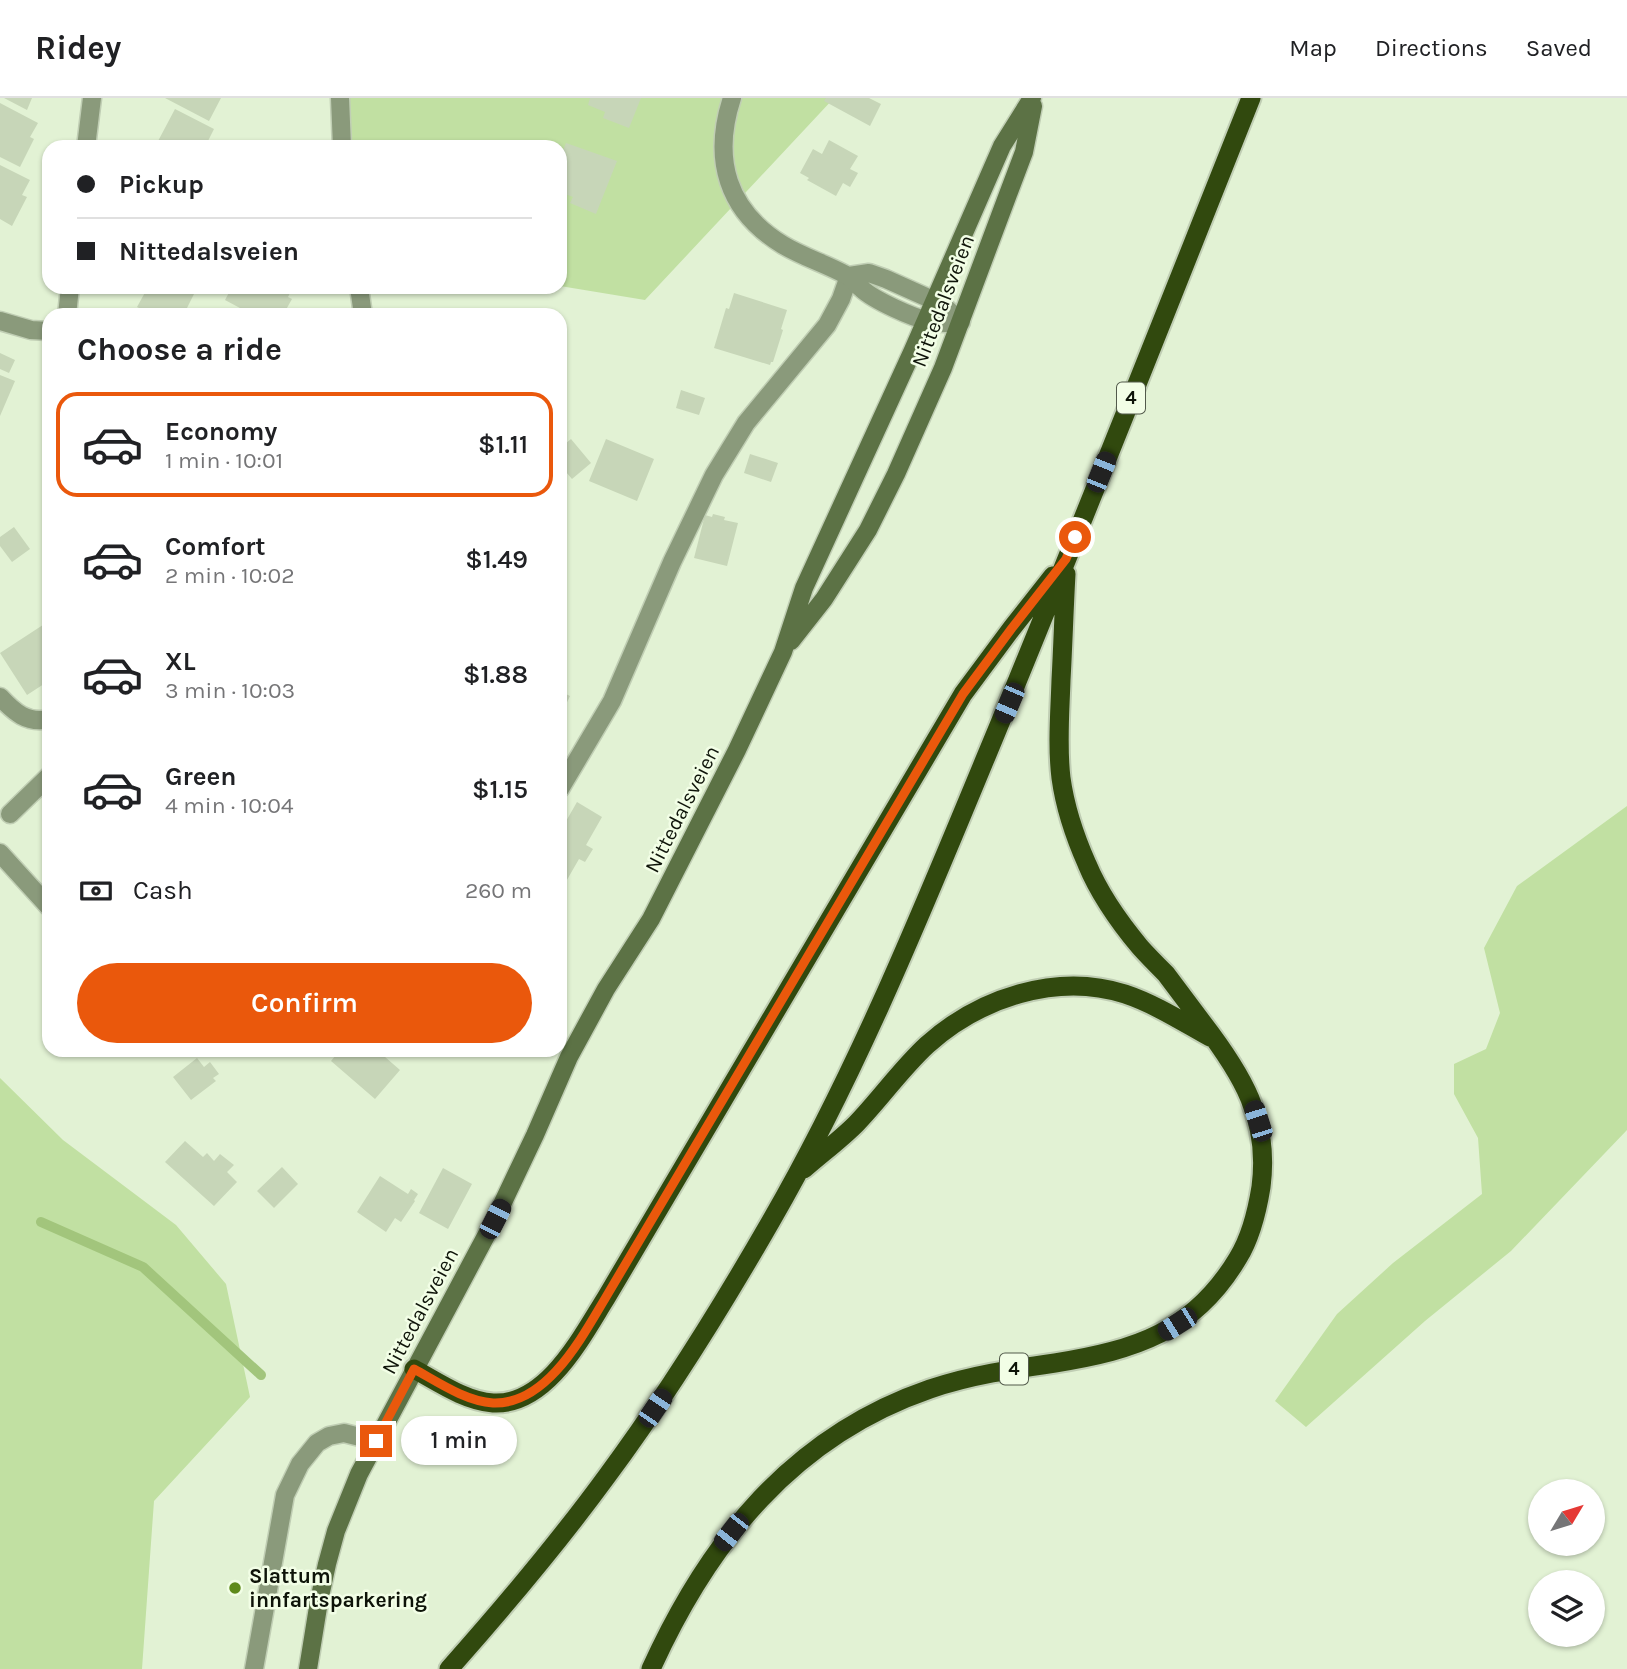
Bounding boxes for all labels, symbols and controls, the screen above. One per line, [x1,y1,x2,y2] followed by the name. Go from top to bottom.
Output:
[35,29,121,67] text: Ridey
[1289,34,1337,62] text: Map
[1375,34,1488,62] text: Directions
[1526,34,1592,62] text: Saved
[119,169,204,200] text: Pickup
[907,232,979,370] street label: Nittedalsveien
[119,236,299,267] text: Nittedalsveien
[77,331,282,368] text: Choose a ride
[1117,382,1145,414] road number: 4
[81,413,144,476] icon: car
[165,416,277,447] text: Economy
[478,429,528,460] text: $1.11
[165,447,283,474] text: 1 min · 10:01
[1084,449,1119,495] car
[1059,521,1091,553] route start
[81,528,144,591] icon: car
[165,531,266,562] text: Comfort
[465,544,528,575] text: $1.49
[165,562,295,589] text: 2 min · 10:02
[81,643,144,706] icon: car
[165,646,196,677] text: XL
[463,659,528,690] text: $1.88
[165,677,295,704] text: 3 min · 10:03
[992,680,1027,726] car
[640,742,724,876] street label: Nittedalsveien
[81,758,144,821] icon: car
[165,761,237,792] text: Green
[472,774,528,805] text: $1.15
[165,792,294,819] text: 4 min · 10:04
[77,872,115,910] icon: cash
[133,875,193,906] text: Cash
[465,877,532,904] text: 260 m
[77,963,532,1043] button: Confirm
[1242,1098,1275,1144] car
[477,1196,514,1242] car
[377,1244,463,1378] street label: Nittedalsveien
[1154,1304,1201,1344] car
[1000,1354,1028,1385] road number: 4
[635,1385,676,1431] car
[400,1416,516,1466] callout: 1 min
[360,1425,392,1457] route end
[430,1427,488,1454] text: 1 min
[1528,1479,1605,1556] north arrow
[1528,1479,1605,1647] map controls
[710,1509,753,1555] car
[249,1564,427,1612] place label: Slattum innfartsparkering
[1528,1570,1605,1647] button: layers
[227,1580,243,1596] marker: Slattum innfartsparkering

